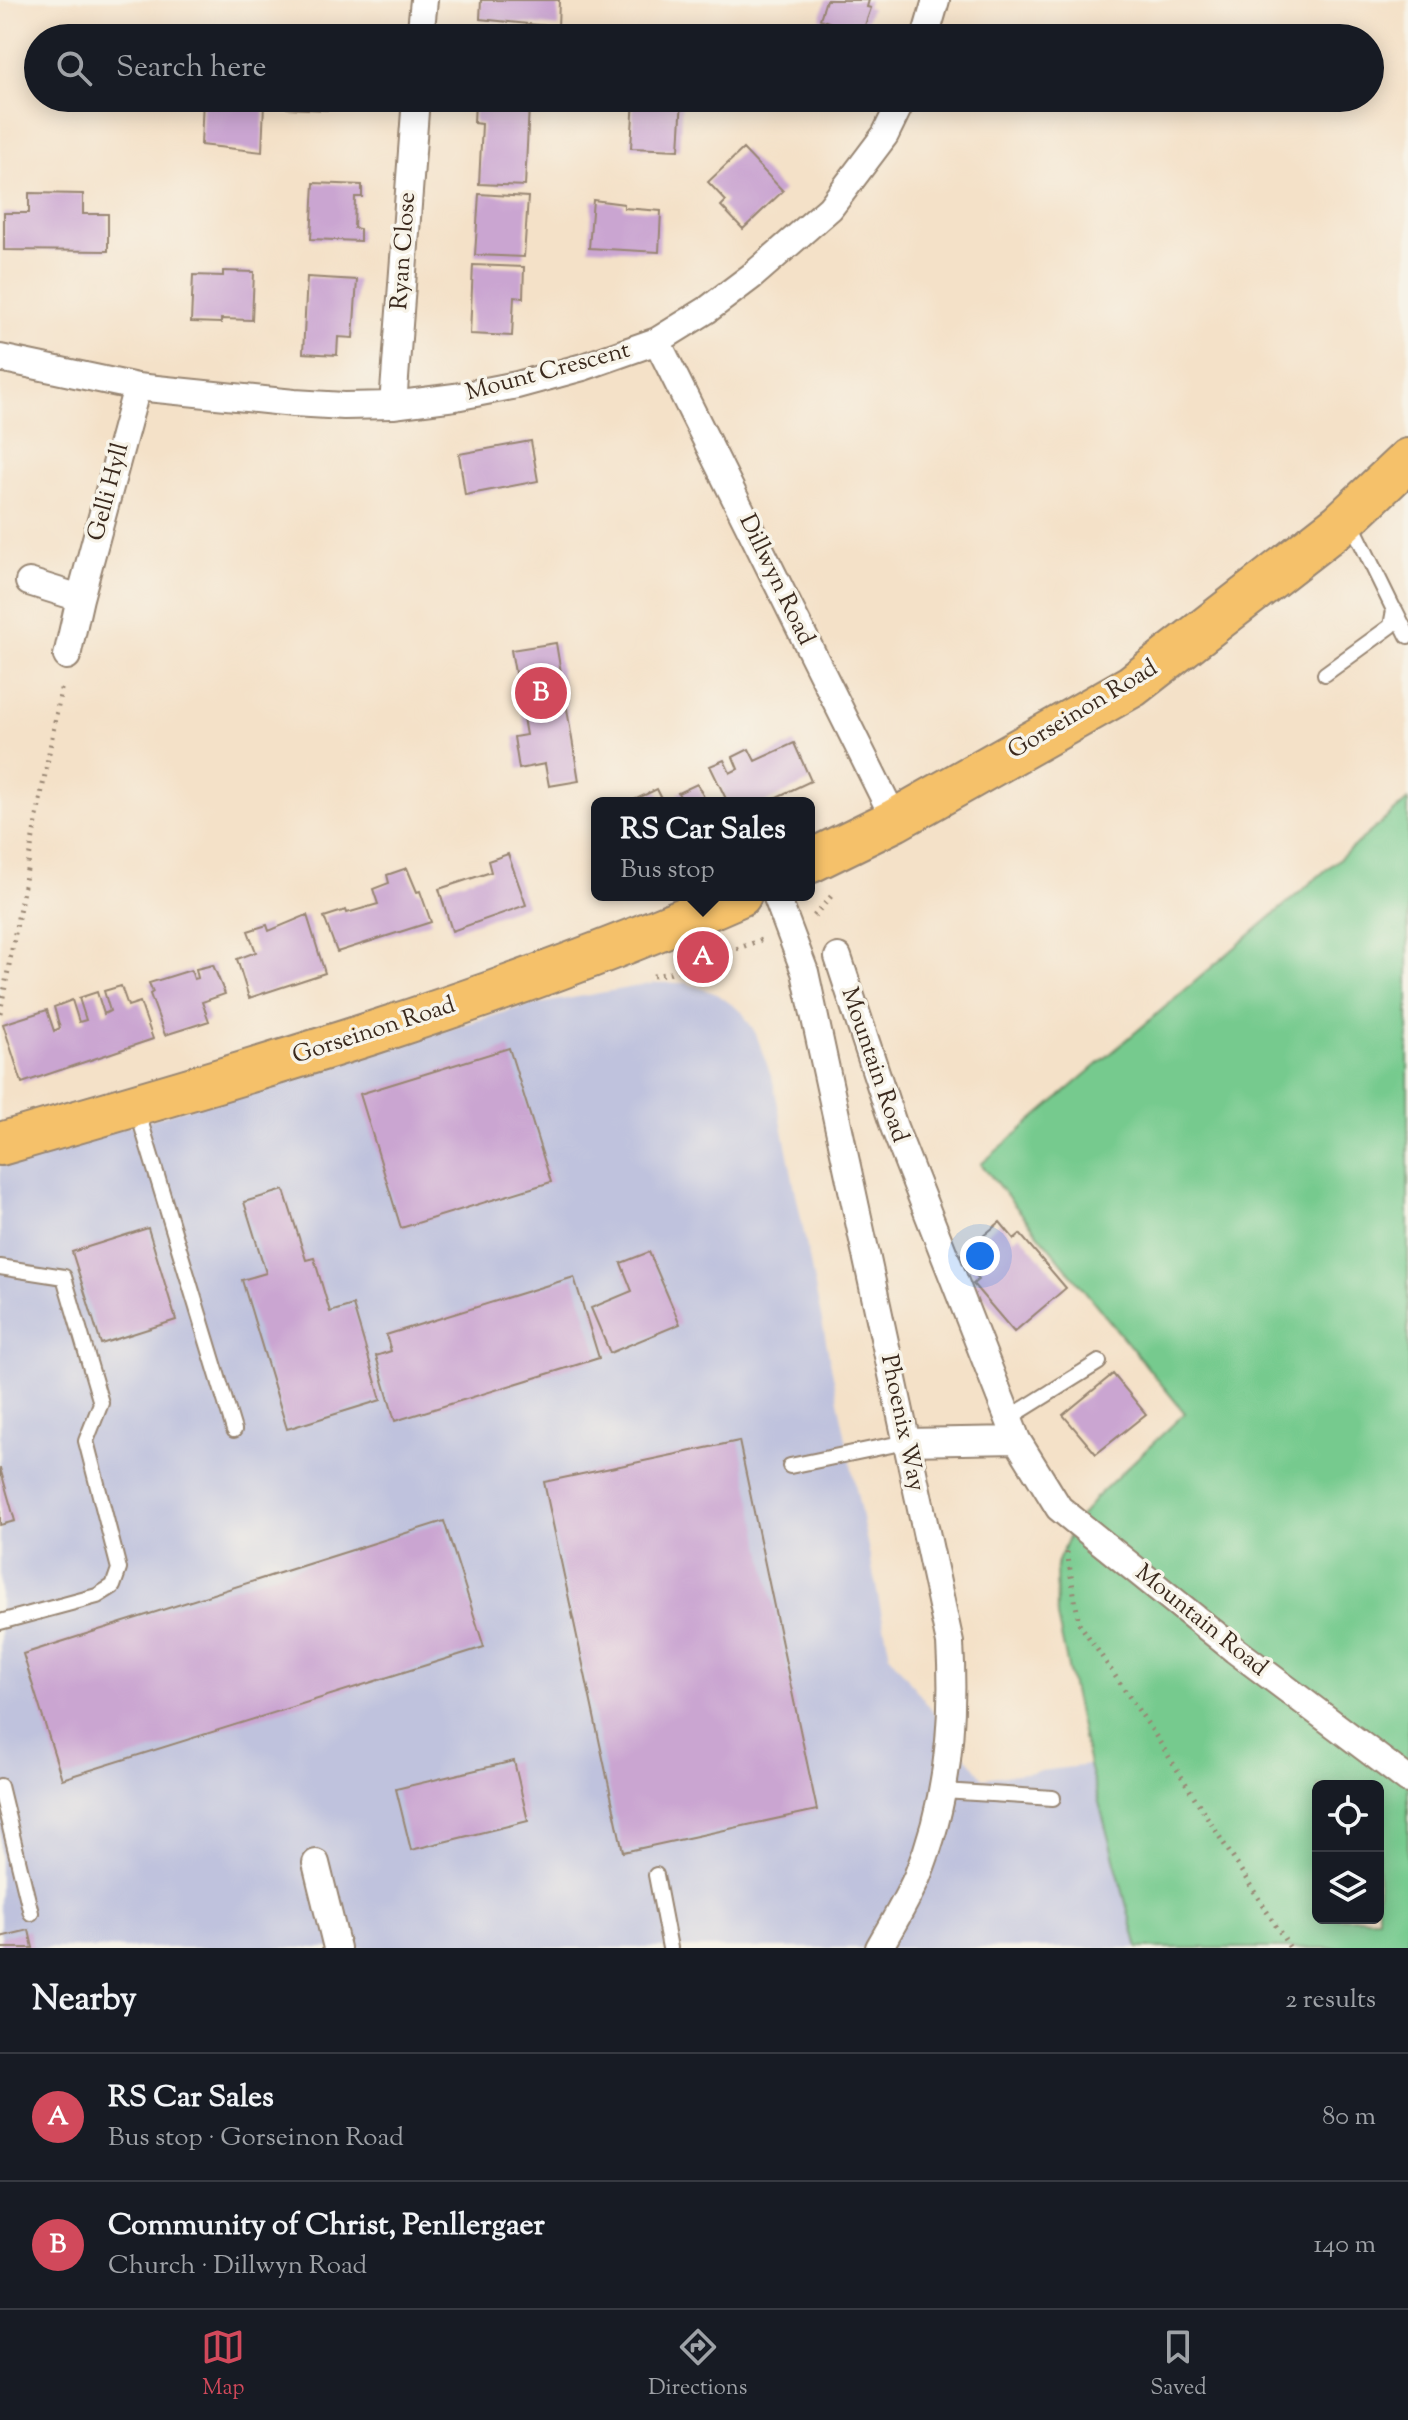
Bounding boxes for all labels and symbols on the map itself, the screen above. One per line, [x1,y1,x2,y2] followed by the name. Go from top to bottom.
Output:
[383,191,425,311] street label: Ryan Close
[462,334,634,410] street label: Mount Crescent
[80,439,138,545] street label: Gelli Hyll
[730,509,823,652] street label: Dillwyn Road
[1002,652,1165,768] street label: Gorseinon Road
[515,663,567,723] pin: B
[677,927,729,987] pin: A
[832,983,917,1147] street label: Mountain Road
[288,989,460,1073] street label: Gorseinon Road
[960,1236,1000,1276] your location
[871,1352,933,1495] street label: Phoenix Way
[1127,1557,1275,1685] street label: Mountain Road

